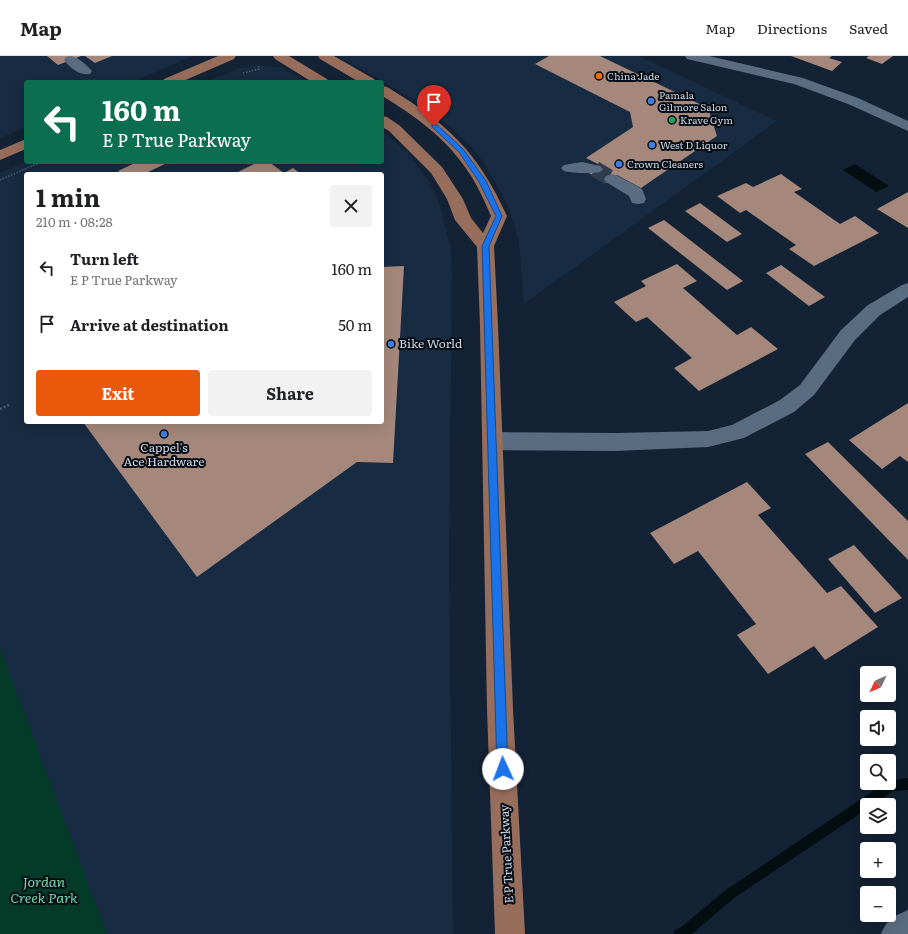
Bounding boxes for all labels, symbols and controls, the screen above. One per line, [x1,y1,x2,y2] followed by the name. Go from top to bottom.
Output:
[20,14,62,42] text: Map
[705,18,735,38] text: Map
[757,18,827,38] text: Directions
[849,18,888,38] text: Saved
[607,68,660,83] place label: China Jade
[594,71,604,81] marker: China Jade
[417,85,451,126] pin
[659,87,728,114] place label: Pamala Gilmore Salon
[102,88,181,130] text: 160 m
[423,91,445,113] icon: arrive
[36,96,88,148] icon: left
[646,96,656,106] marker: Pamala Gilmore Salon
[680,112,733,127] place label: Krave Gym
[667,115,677,125] marker: Krave Gym
[102,126,251,153] text: E P True Parkway
[660,137,728,152] place label: West D Liquor
[647,140,657,150] marker: West D Liquor
[627,156,704,171] place label: Crown Cleaners
[614,159,624,169] marker: Crown Cleaners
[36,179,100,214] text: 1 min
[330,185,372,227] button: close
[36,212,113,231] text: 210 m · 08:28
[70,247,139,270] text: Turn left
[36,257,58,279] icon: left
[332,257,372,280] text: 160 m
[70,270,177,289] text: E P True Parkway
[36,313,58,335] icon: arrive
[70,313,229,336] text: Arrive at destination
[338,313,372,336] text: 50 m
[399,334,463,352] place label: Bike World
[386,339,396,349] marker: Bike World
[36,370,200,416] button: Exit
[208,370,372,416] button: Share
[159,429,169,439] marker: Cappel's Ace Hardware
[124,438,204,470] place label: Cappel's Ace Hardware
[860,666,896,702] north arrow
[860,666,896,922] map controls
[860,710,896,746] button: sound
[482,748,524,790] position arrow
[860,754,896,790] button: search
[860,798,896,834] button: layers
[494,804,518,904] street label: E P True Parkway
[860,842,896,878] button: +
[10,871,78,907] park label: Jordan Creek Park
[860,886,896,922] button: −

